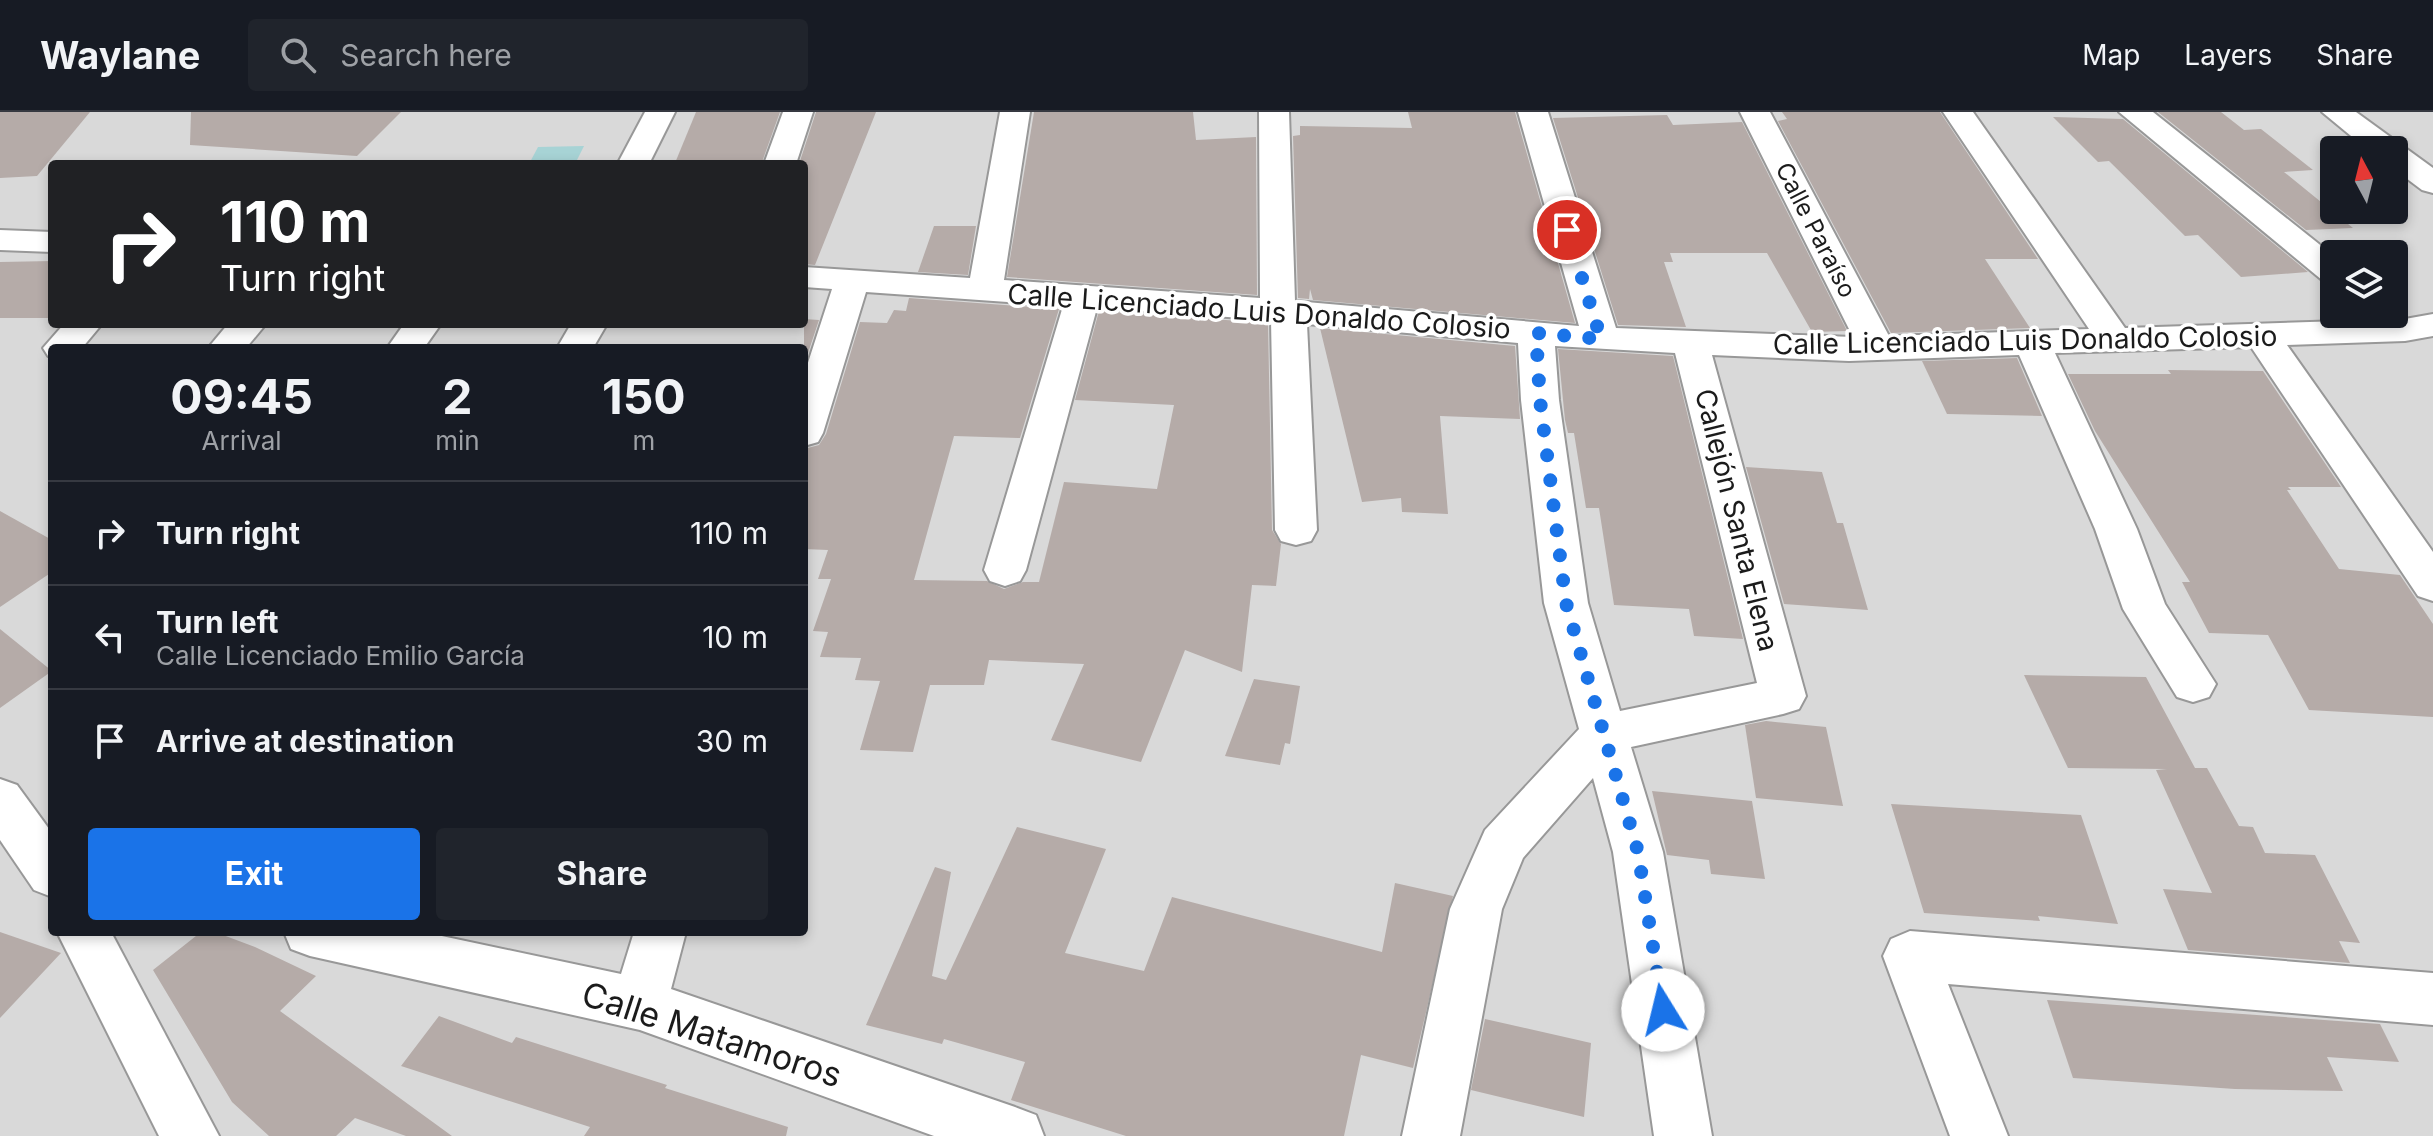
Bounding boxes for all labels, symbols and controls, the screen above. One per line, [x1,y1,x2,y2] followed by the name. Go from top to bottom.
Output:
[248,19,808,91] search box
[40,32,200,78] text: Waylane
[276,33,320,77] icon: search
[340,37,512,73] text: Search here
[2082,38,2140,72] text: Map
[2184,38,2272,72] text: Layers
[2316,38,2393,72] text: Share
[2320,136,2408,224] north arrow
[2320,136,2408,328] map controls
[1770,158,1862,302] street label: Calle Paraíso
[220,188,370,256] text: 110 m
[88,192,192,296] icon: right
[1533,196,1601,264] pin
[1545,208,1589,252] icon: arrive
[2320,240,2408,328] button: layers
[220,256,385,300] text: Turn right
[1006,276,1512,346] street label: Calle Licenciado Luis Donaldo Colosio
[1772,319,2278,361] street label: Calle Licenciado Luis Donaldo Colosio
[170,367,313,426] text: 09:45
[442,367,473,426] text: 2
[602,367,686,426] text: 150
[1688,385,1786,655] street label: Callejón Santa Elena
[202,425,282,456] text: Arrival
[435,425,480,456] text: min
[632,425,655,456] text: m
[88,511,132,555] icon: right
[156,515,300,551] text: Turn right
[690,515,768,551] text: 110 m
[156,604,278,640] text: Turn left
[88,615,132,659] icon: left
[702,619,768,655] text: 10 m
[156,640,525,671] text: Calle Licenciado Emilio García
[88,719,132,763] icon: arrive
[156,723,454,759] text: Arrive at destination
[696,723,768,759] text: 30 m
[88,828,420,920] button: Exit
[436,828,768,920] button: Share
[1621,968,1705,1052] position arrow
[577,973,847,1095] street label: Calle Matamoros

